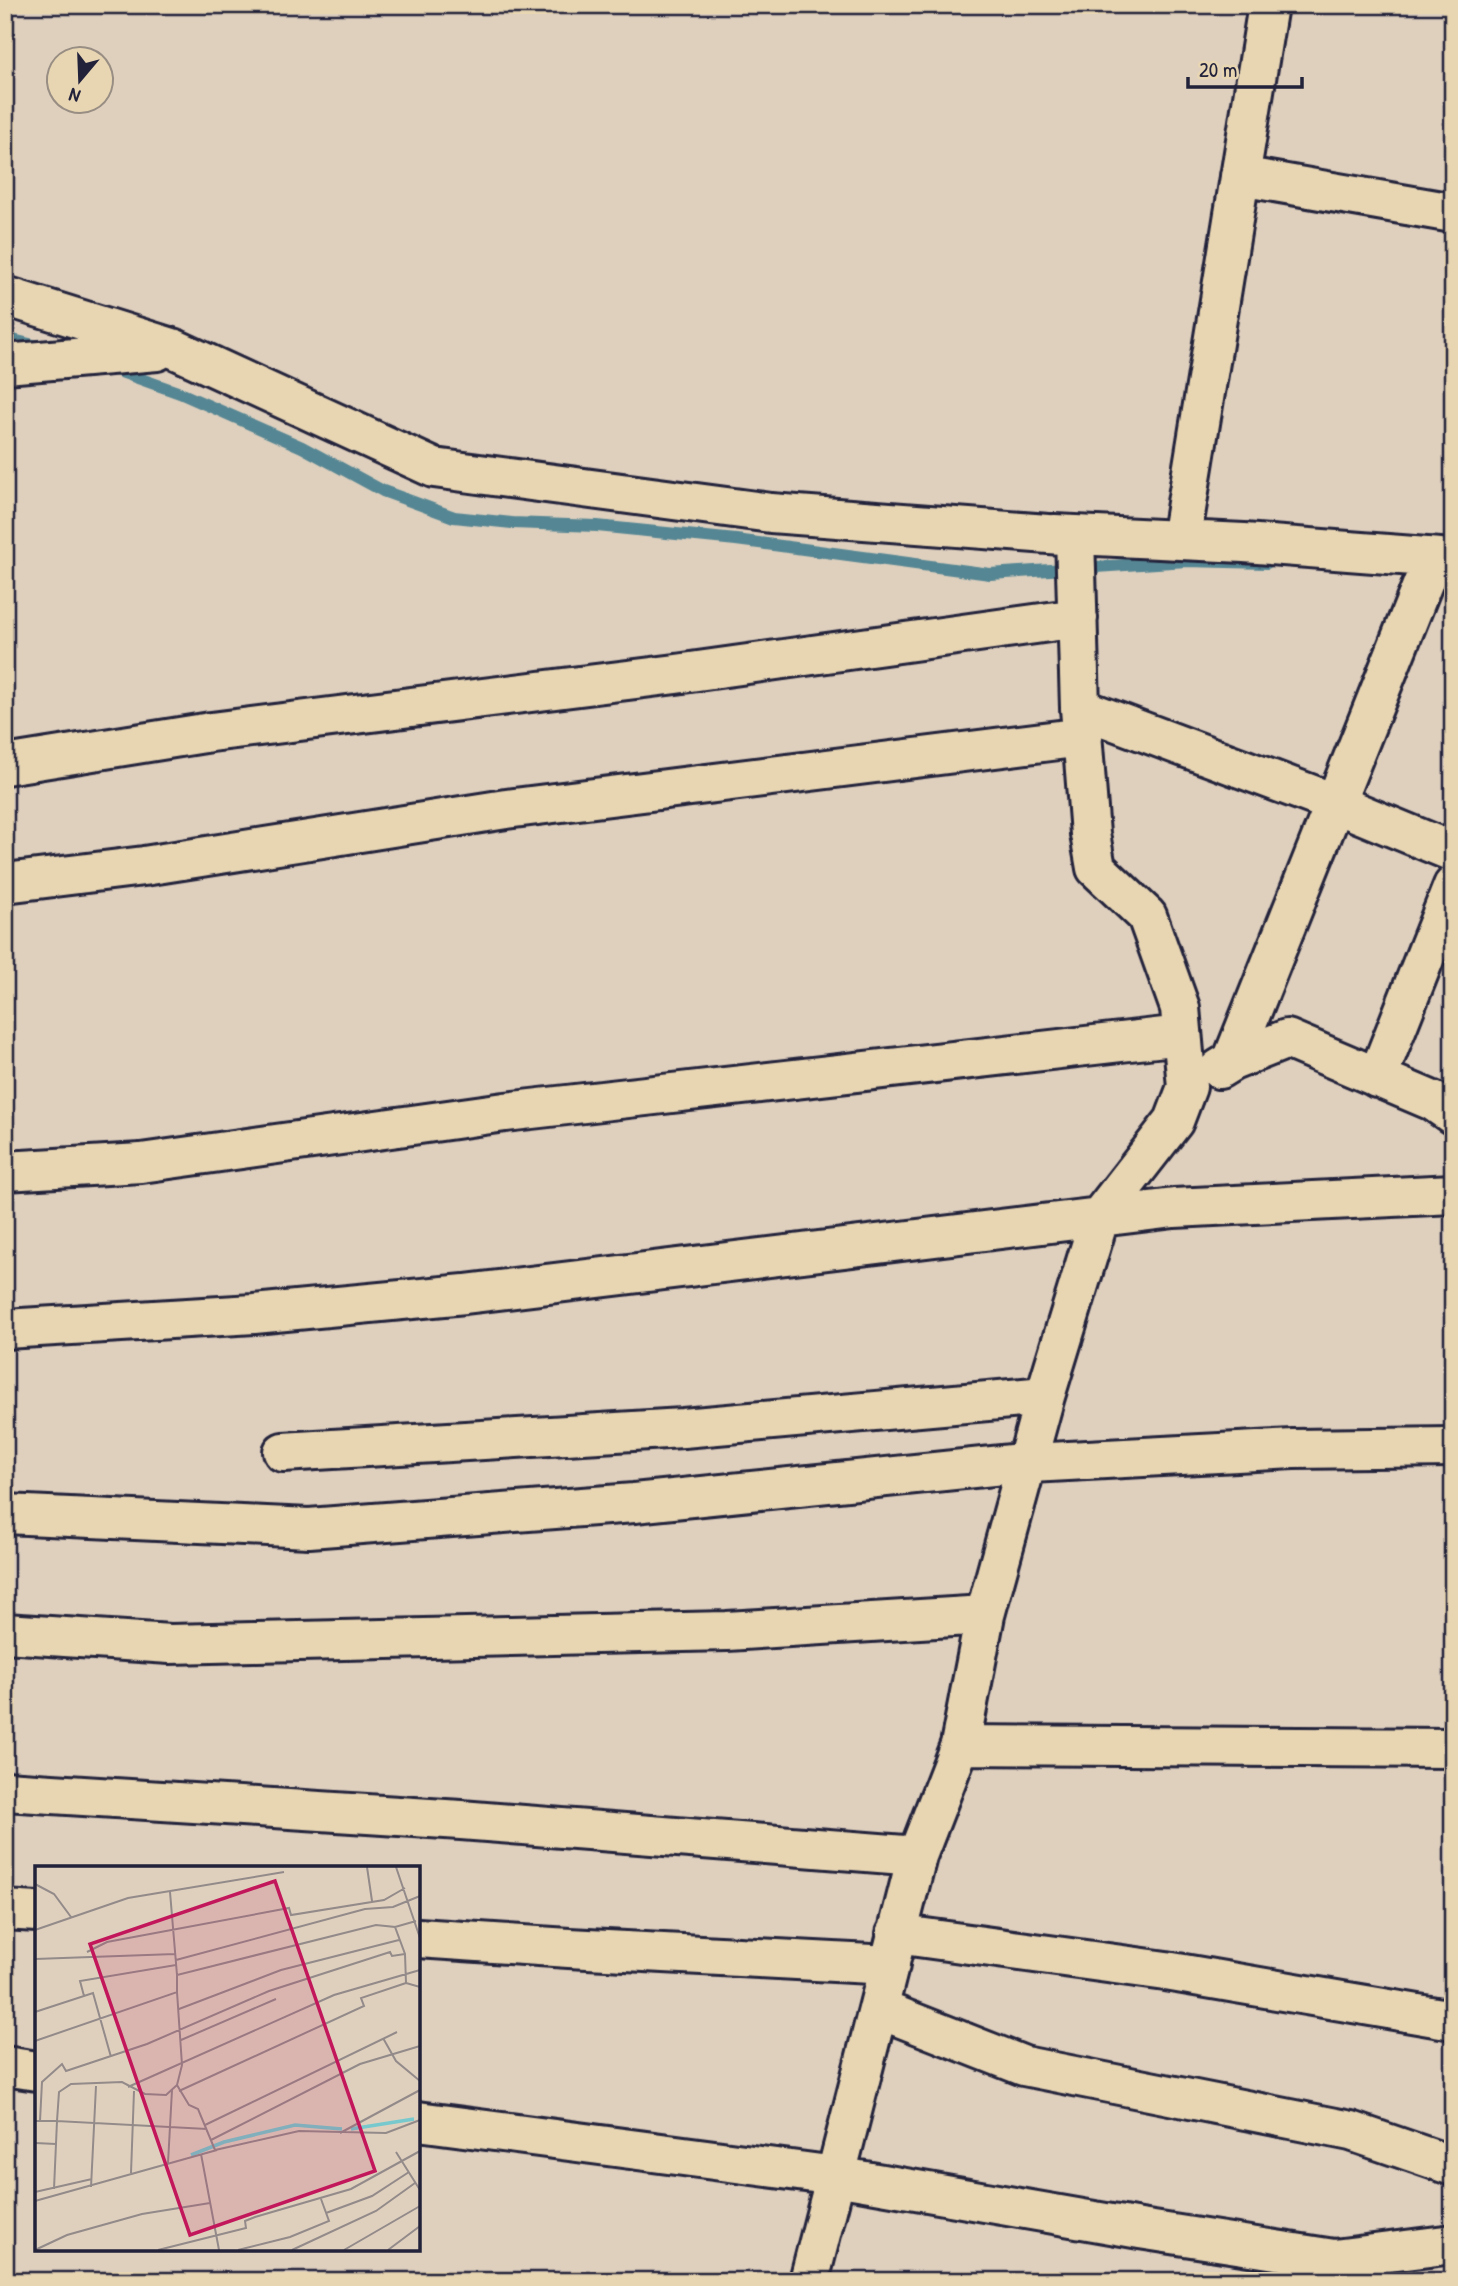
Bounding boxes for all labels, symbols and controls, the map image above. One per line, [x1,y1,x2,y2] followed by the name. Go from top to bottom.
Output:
[46,46,116,116] north arrow
[1188,46,1302,90] scale bar
[1199,55,1237,84] text: 20 m
[65,82,83,110] text: N
[35,1866,420,2251] inset map

